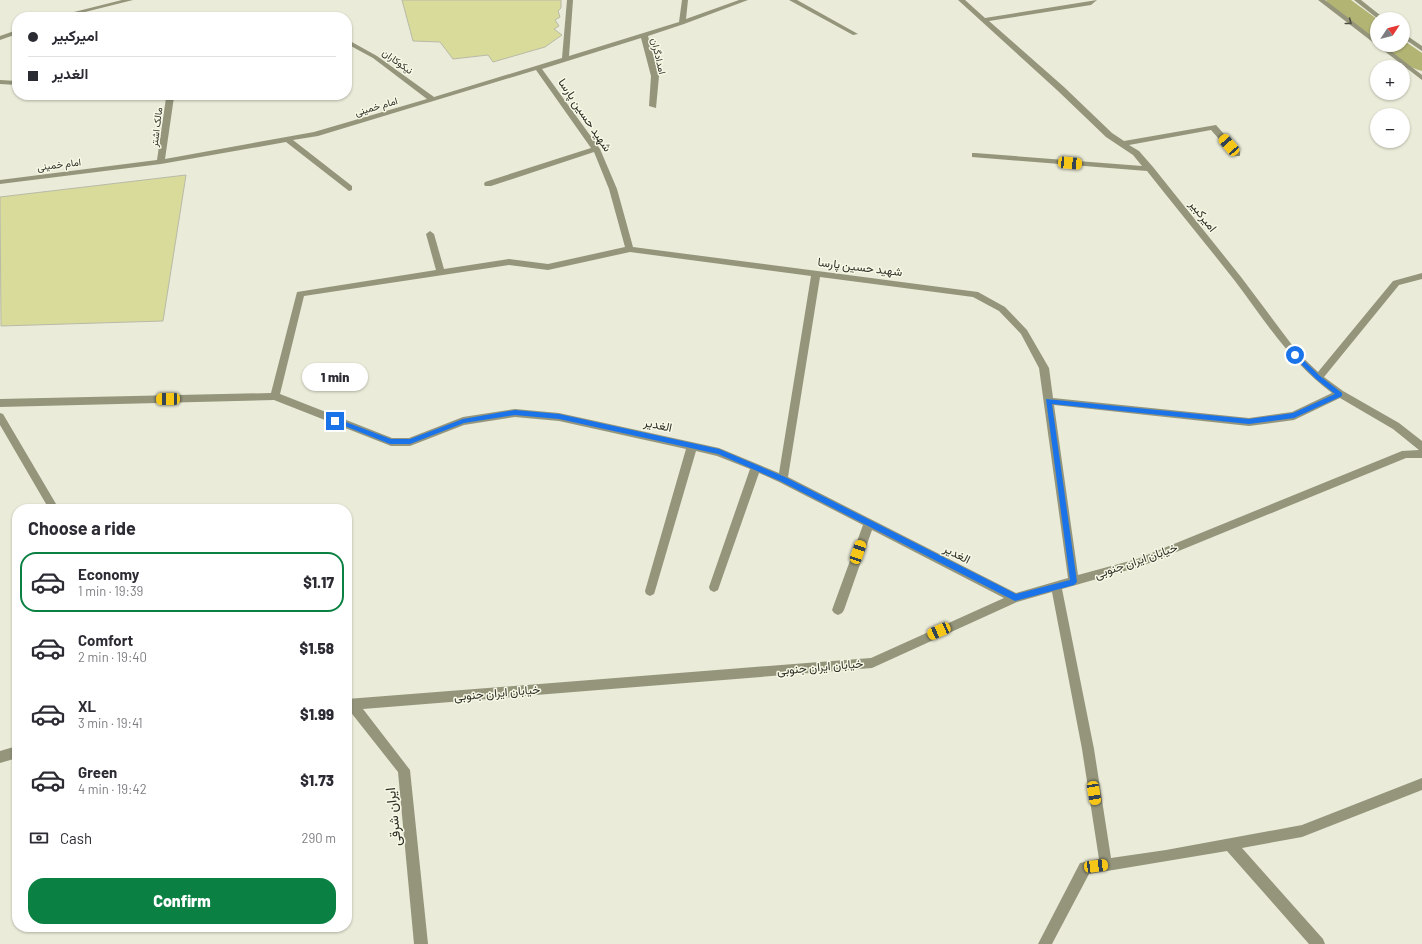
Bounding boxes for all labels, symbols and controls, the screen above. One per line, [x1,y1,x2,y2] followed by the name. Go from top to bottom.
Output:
[1370,12,1410,52] north arrow
[1370,12,1410,148] map controls
[1344,17,1351,24] one-way arrow
[52,26,98,44] text: امیرکبیر
[648,37,669,75] street label: امدادگران
[380,46,416,77] street label: نیکوکاران
[1370,60,1410,100] button: +
[52,64,88,82] text: الغدیر
[555,75,615,155] street label: شهید حسین پارسا
[353,94,399,119] street label: امام خمینی
[147,106,165,149] street label: مالک اشتر
[1370,108,1410,148] button: −
[1217,132,1241,158] car
[36,155,82,174] street label: امام خمینی
[1058,156,1082,170] car
[1185,196,1220,235] street label: امیرکبیر
[817,254,903,280] street label: شهید حسین پارسا
[1286,346,1304,364] route start
[302,363,368,391] callout: 1 min
[321,369,349,385] text: 1 min
[156,393,180,405] car
[326,412,344,430] route end
[642,414,673,436] street label: الغدیر
[28,517,136,539] text: Choose a ride
[848,539,868,565] car
[1092,539,1180,583] street label: خیابان ایران جنوبی
[940,540,973,568] street label: الغدیر
[30,564,66,600] icon: car
[78,565,139,583] text: Economy
[303,573,334,591] text: $1.17
[78,583,143,599] text: 1 min · 19:39
[926,621,952,641] car
[30,630,66,666] icon: car
[78,631,133,649] text: Comfort
[300,639,334,657] text: $1.58
[78,649,147,665] text: 2 min · 19:40
[776,655,864,679] street label: خیابان ایران جنوبی
[453,681,541,705] street label: خیابان ایران جنوبی
[30,696,66,732] icon: car
[78,697,96,715] text: XL
[300,705,334,723] text: $1.99
[78,715,143,731] text: 3 min · 19:41
[30,762,66,798] icon: car
[78,763,117,781] text: Green
[300,771,334,789] text: $1.73
[1086,780,1102,806] car
[78,781,147,797] text: 4 min · 19:42
[381,787,405,847] street label: ایران شرقی
[28,827,50,849] icon: cash
[60,829,92,847] text: Cash
[302,830,336,846] text: 290 m
[1083,859,1109,873] car
[28,878,336,924] button: Confirm

